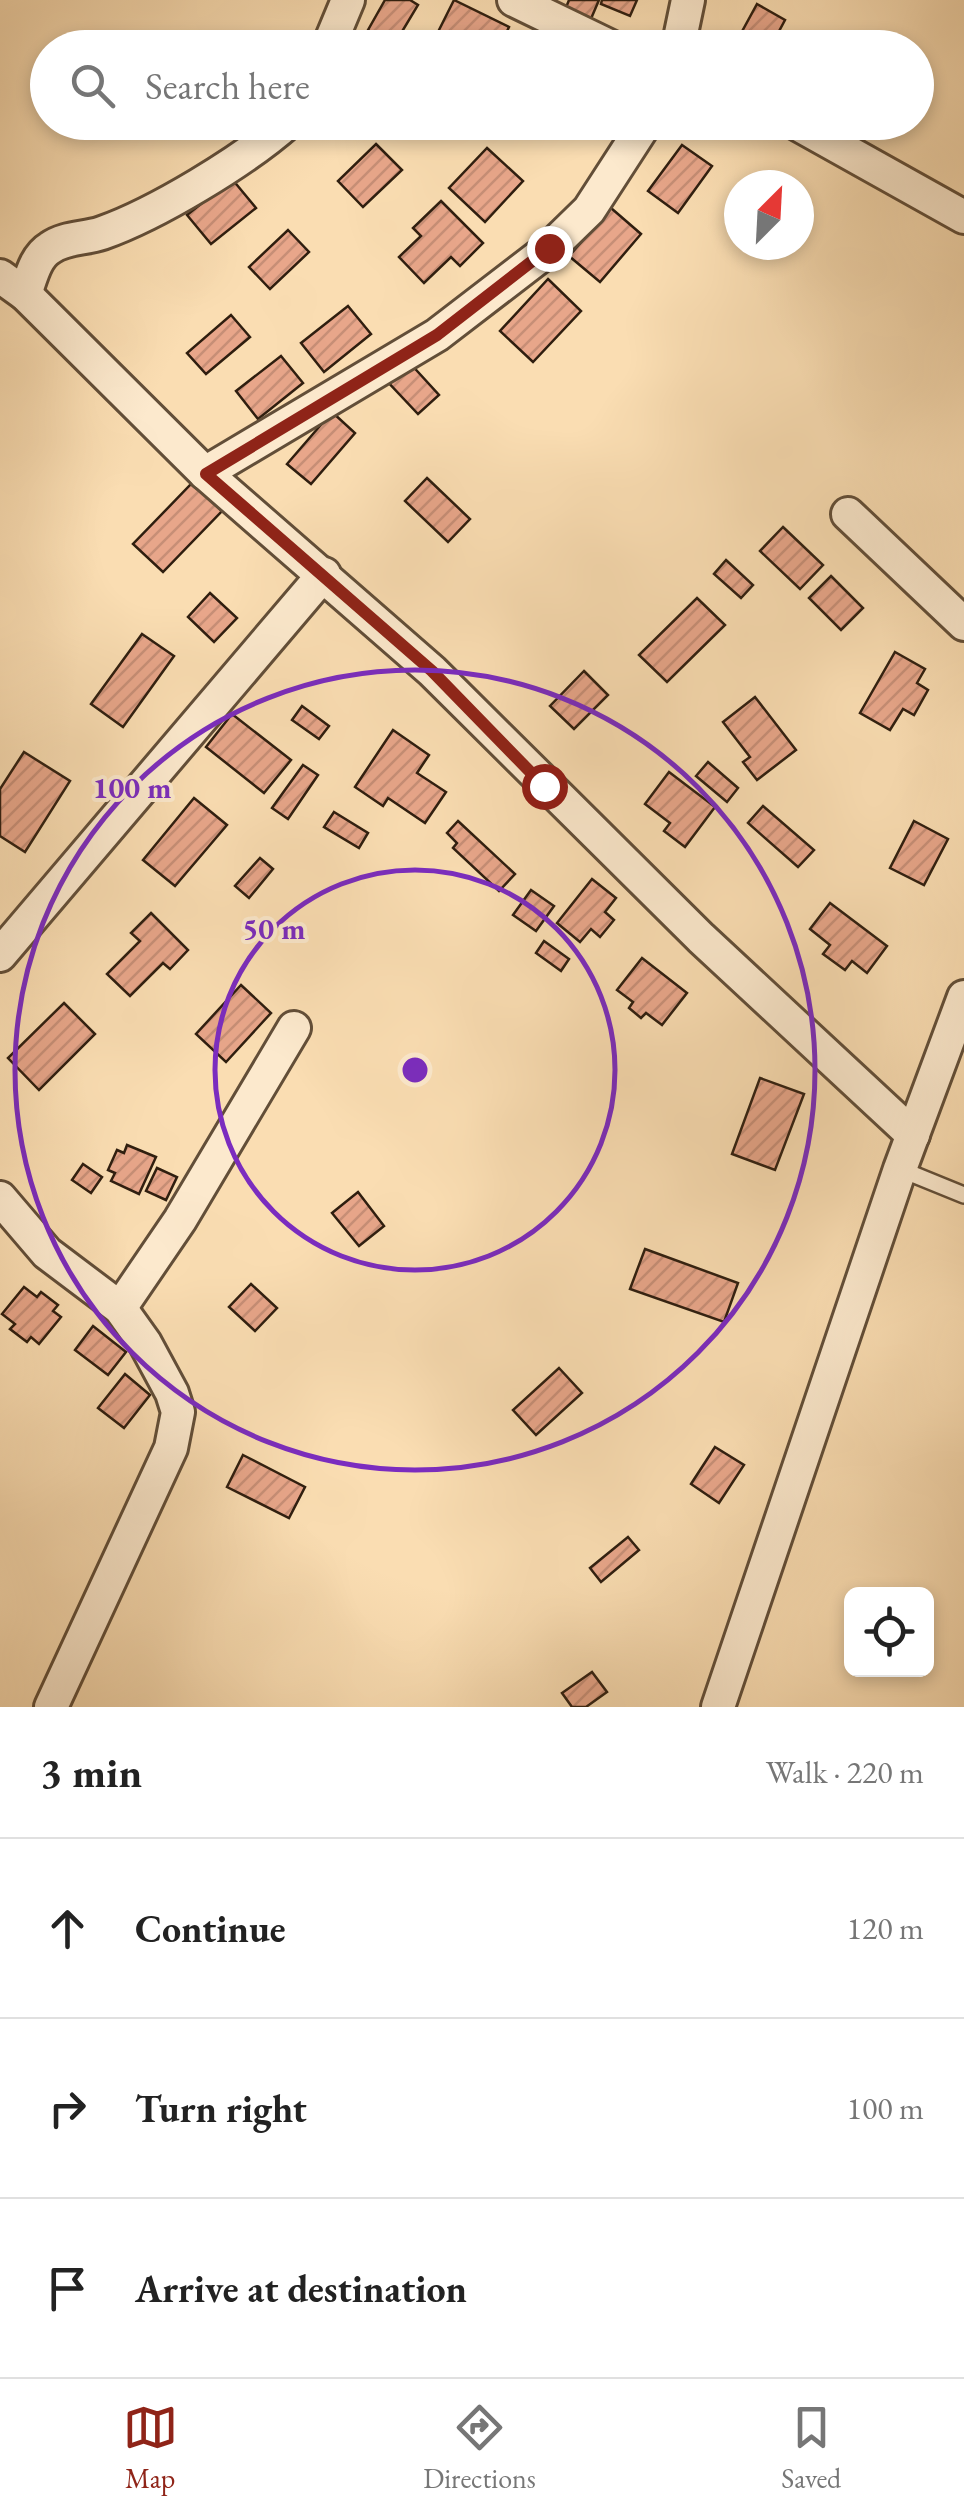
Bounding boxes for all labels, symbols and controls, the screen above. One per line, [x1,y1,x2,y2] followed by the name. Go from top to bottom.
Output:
[30,30,934,140] search box
[65,58,120,113] icon: search
[145,61,310,110] text: Search here
[724,170,814,260] north arrow
[527,226,573,272] route end
[522,764,568,810] route start
[93,768,171,807] text: 100 m
[242,909,306,948] text: 50 m
[397,1052,433,1088] centre of rings
[844,1587,934,1677] map controls
[844,1587,934,1677] button: locate
[40,1745,142,1800] text: 3 min
[766,1751,924,1793] text: Walk · 220 m
[40,1901,95,1956] icon: ahead
[135,1904,286,1953] text: Continue
[847,1907,924,1949] text: 120 m
[40,2081,95,2136] icon: right
[135,2084,307,2133] text: Turn right
[847,2087,924,2129] text: 100 m
[40,2261,95,2316] icon: arrive
[135,2264,467,2313] text: Arrive at destination
[123,2400,178,2496] tab: Map
[423,2400,536,2496] tab: Directions
[781,2400,841,2496] tab: Saved

